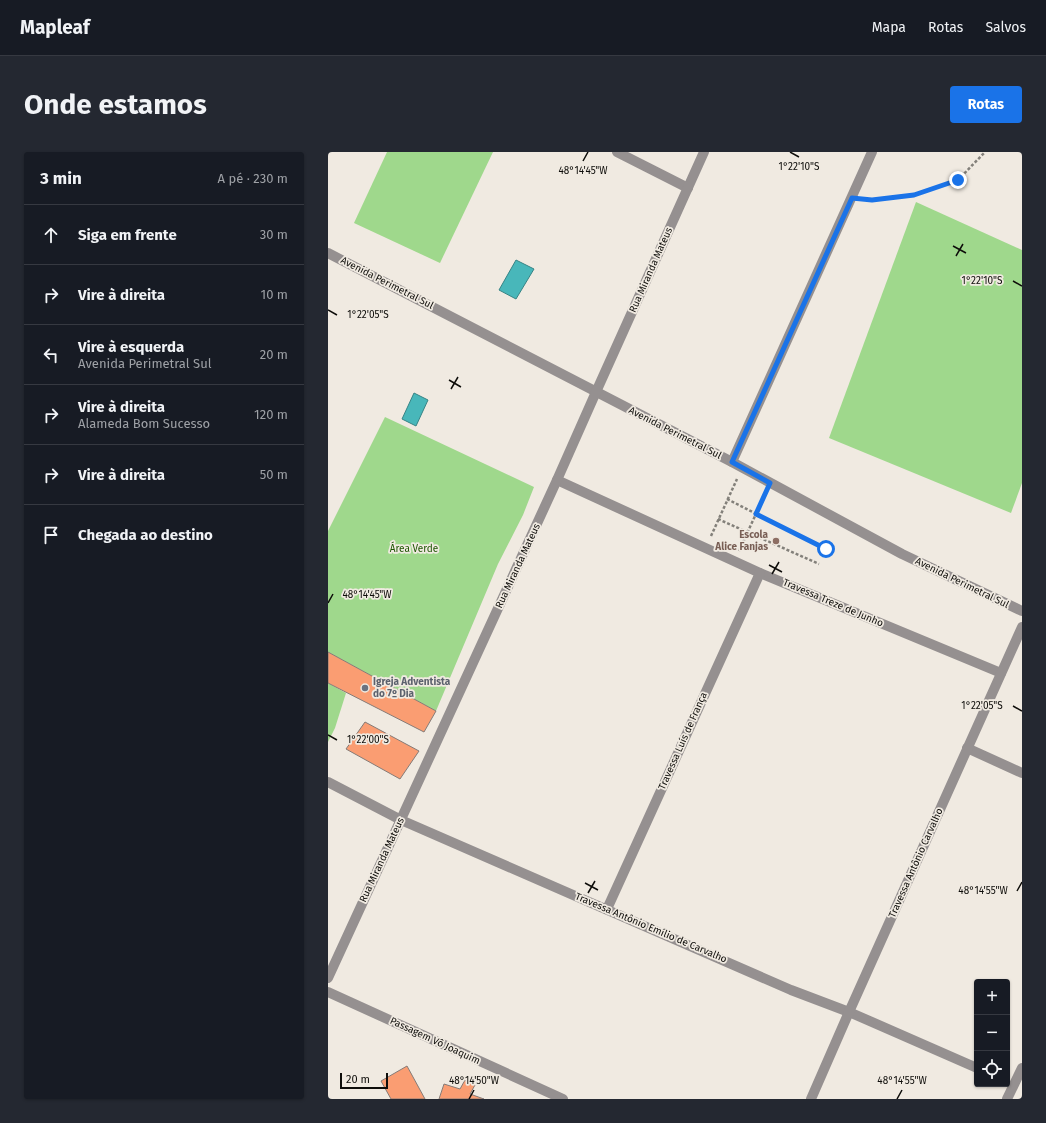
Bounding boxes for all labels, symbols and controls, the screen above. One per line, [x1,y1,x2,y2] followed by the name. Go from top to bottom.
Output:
[20,16,90,39] text: Mapleaf
[872,19,906,36] text: Mapa
[928,19,963,36] text: Rotas
[985,19,1026,36] text: Salvos
[950,86,1022,123] button: Rotas
[24,88,207,121] text: Onde estamos
[779,161,820,173] text: 1°22'10"S
[558,165,608,177] text: 48°14'45"W
[40,168,82,189] text: 3 min
[218,171,288,186] text: A pé · 230 m
[949,171,967,189] route end
[40,224,62,246] icon: ahead
[627,225,675,314] street label: Rua Miranda Mateus
[78,226,177,244] text: Siga em frente
[260,227,288,242] text: 30 m
[339,254,436,312] street label: Avenida Perimetral Sul
[962,275,1003,287] text: 1°22'10"S
[40,284,62,306] icon: right
[78,286,165,304] text: Vire à direita
[261,287,288,302] text: 10 m
[347,309,389,321] text: 1°22'05"S
[78,338,184,356] text: Vire à esquerda
[40,344,62,366] icon: left
[260,347,288,362] text: 20 m
[78,356,212,371] text: Avenida Perimetral Sul
[78,398,165,416] text: Vire à direita
[40,404,62,426] icon: right
[627,404,724,462] street label: Avenida Perimetral Sul
[254,407,288,422] text: 120 m
[78,416,210,431] text: Alameda Bom Sucesso
[40,464,62,486] icon: right
[78,466,165,484] text: Vire à direita
[260,467,288,482] text: 50 m
[493,521,543,610] street label: Rua Miranda Mateus
[40,524,62,546] icon: arrive
[78,526,213,544] text: Chegada ao destino
[714,529,769,553] place label: Escola Alice Fanjas
[771,536,781,546] marker: Escola Alice Fanjas
[817,540,835,558] route start
[390,541,438,555] park label: Área Verde
[913,555,1011,611] street label: Avenida Perimetral Sul
[781,576,885,630] street label: Travessa Treze de Junho
[342,589,392,601] text: 48°14'45"W
[373,676,451,700] place label: Igreja Adventista do 7º Dia
[360,683,370,693] marker: Igreja Adventista do 7º Dia
[655,690,710,792] street label: Travessa Luís de França
[961,700,1003,712] text: 1°22'05"S
[347,734,390,746] text: 1°22'00"S
[886,806,946,920] street label: Travessa Antônio Carvalho
[357,815,407,904] street label: Rua Miranda Mateus
[958,885,1008,897] text: 48°14'55"W
[573,890,729,966] street label: Travessa Antônio Emílio de Carvalho
[974,979,1010,1087] map controls
[974,979,1010,1015] button: +
[388,1015,482,1067] street label: Passagem Vô Joaquim
[974,1015,1010,1051] button: −
[974,1051,1010,1087] button: locate
[340,1071,388,1090] scale bar
[346,1073,370,1086] text: 20 m
[449,1075,500,1087] text: 48°14'50"W
[877,1075,927,1087] text: 48°14'55"W

